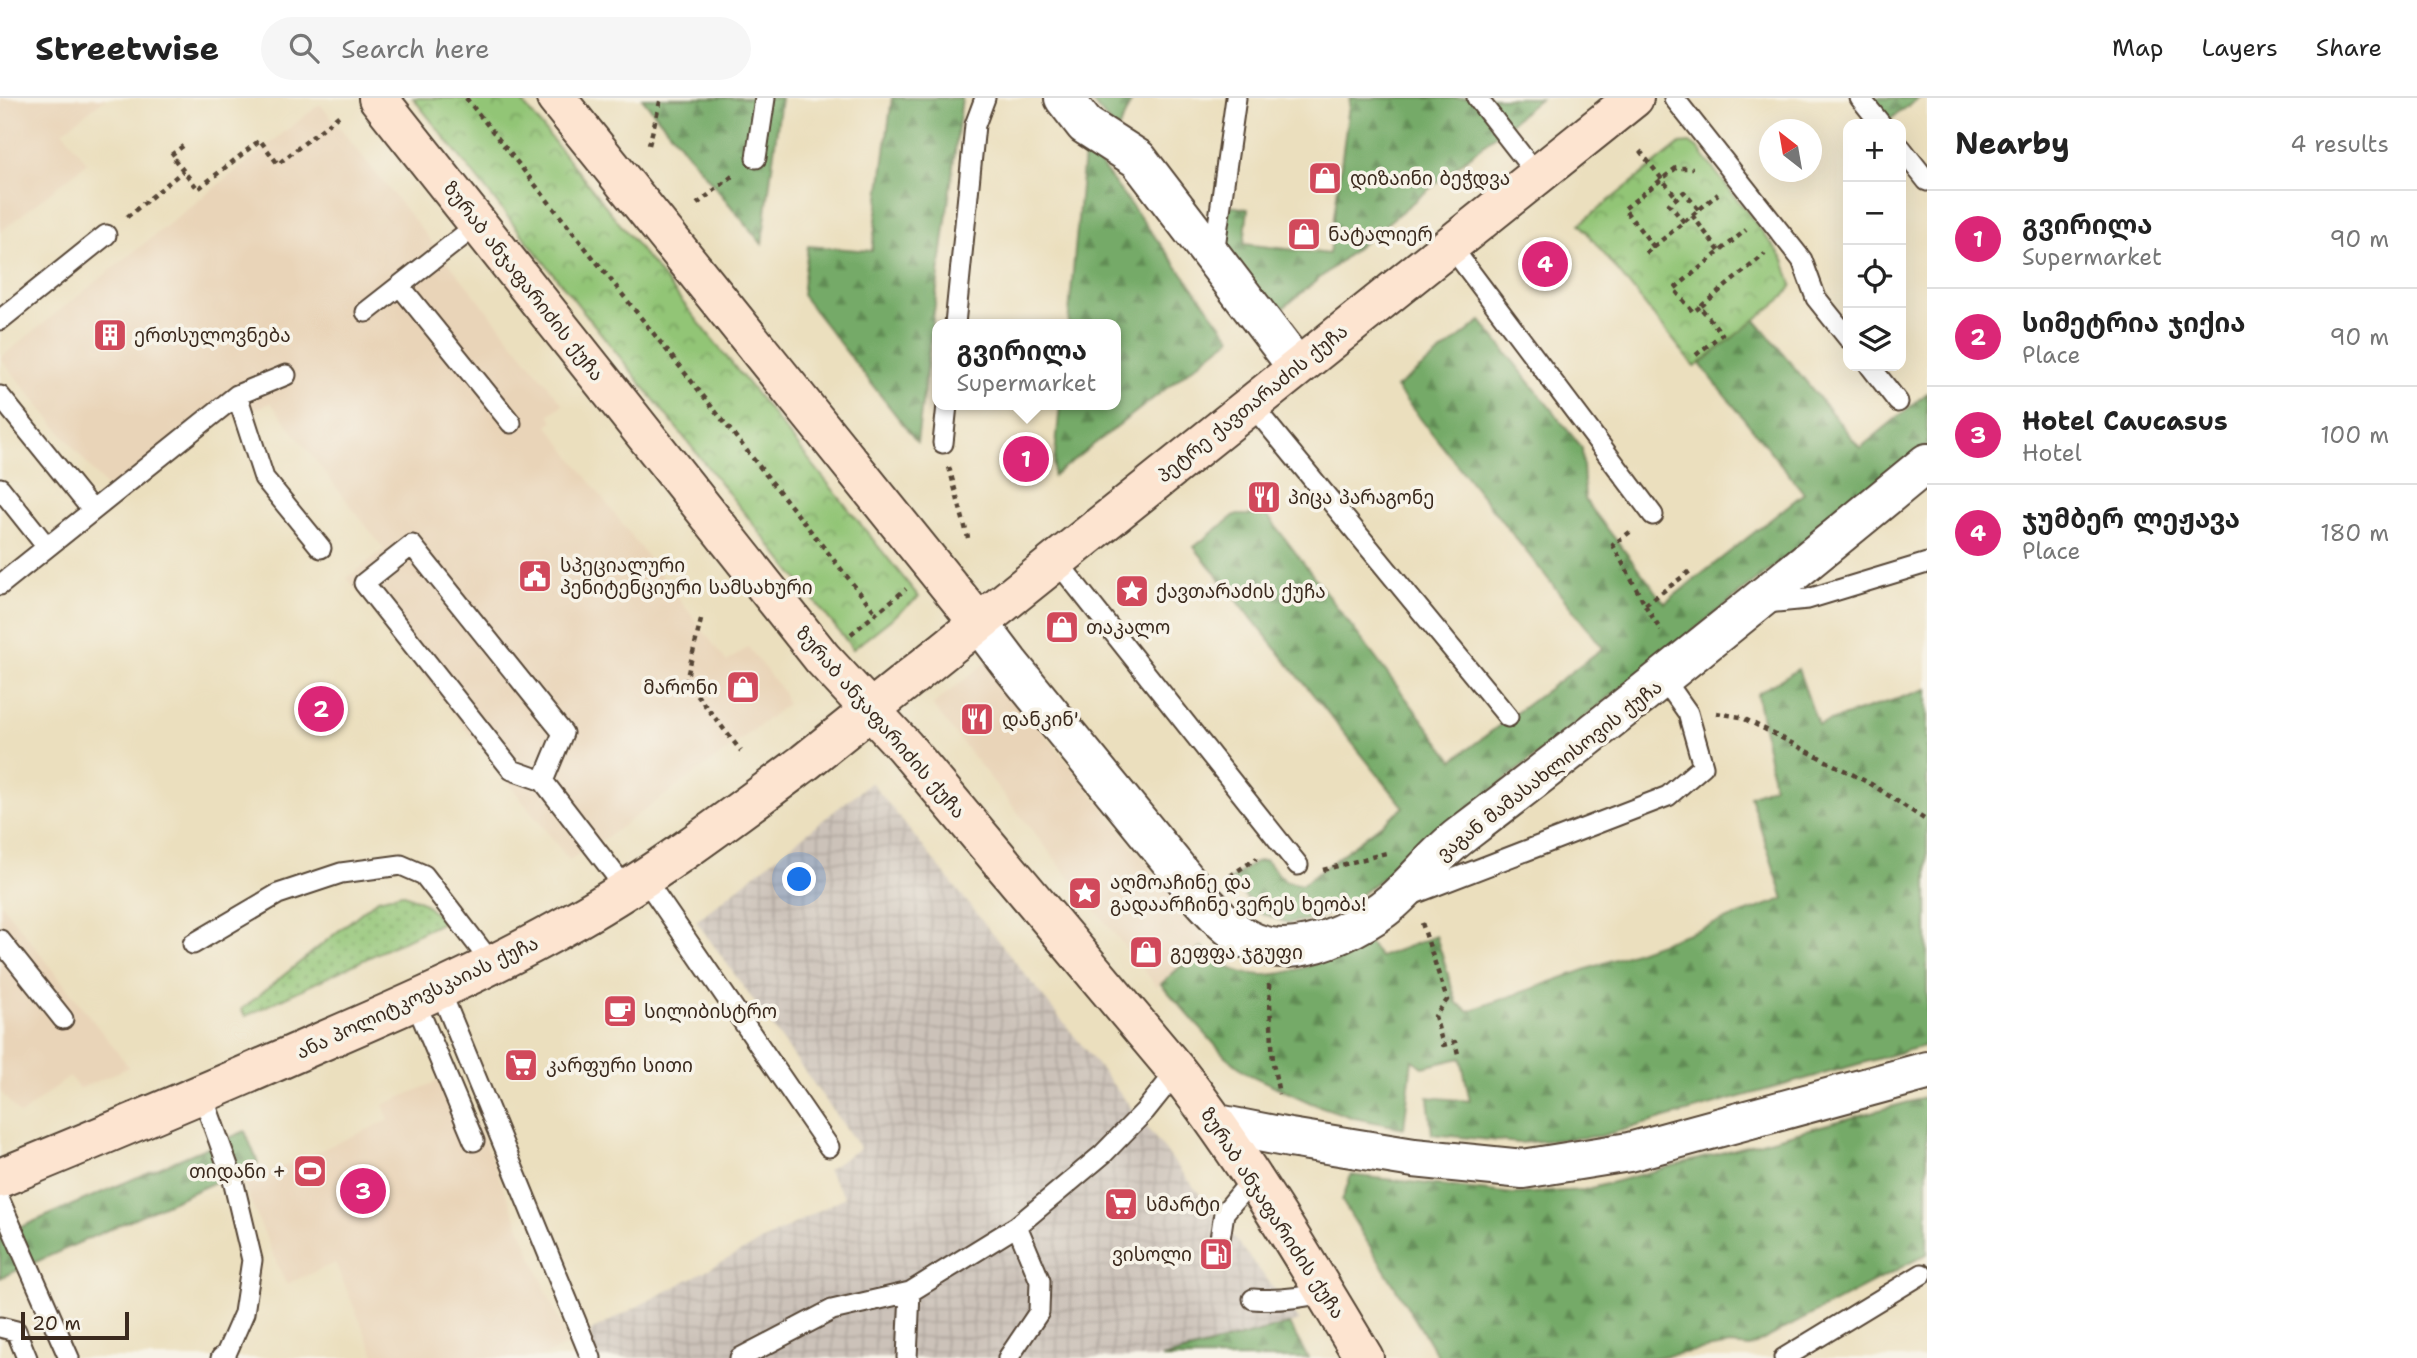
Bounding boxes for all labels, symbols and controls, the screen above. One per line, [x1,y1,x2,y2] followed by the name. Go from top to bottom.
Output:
[261,17,751,80] search box
[35,26,219,71] text: Streetwise
[285,29,323,67] icon: search
[341,31,490,66] text: Search here
[2112,32,2163,64] text: Map
[2201,32,2278,64] text: Layers
[2316,32,2382,64] text: Share
[1759,119,1822,182] north arrow
[1843,119,1906,371] map controls
[1843,119,1906,182] button: +
[1955,123,2070,164] text: Nearby
[2290,129,2389,159] text: 4 results
[1306,159,1344,197] shop icon: დიზაინი ბეჭდვა
[1350,166,1510,191] place label: დიზაინი ბეჭდვა
[438,176,609,386] street label: ზურაბ ანჯაფარიძის ქუჩა
[1843,182,1906,245] button: −
[2022,207,2153,242] text: გვირილა
[1285,215,1323,253] shop icon: ნატალიერ
[1328,222,1433,247] place label: ნატალიერ
[1973,224,1983,254] text: 1
[2329,224,2389,254] text: 90 m
[1522,238,1568,290] pin: 4
[2022,242,2162,272] text: Supermarket
[1843,245,1906,308] button: locate
[2022,305,2245,340] text: სიმეტრია ჯიქია
[1843,308,1906,371] button: layers
[91,316,129,354] building icon: ერთსულოვნება
[932,319,1121,410] popup
[1152,319,1353,488] street label: პეტრე ქავთარაძის ქუჩა
[1970,322,1986,352] text: 2
[2329,322,2389,352] text: 90 m
[134,323,291,348] place label: ერთსულოვნება
[956,333,1087,368] text: გვირილა
[2022,340,2081,370] text: Place
[956,368,1097,398] text: Supermarket
[2022,403,2228,438] text: Hotel Caucasus
[1970,420,1986,450] text: 3
[2320,420,2389,450] text: 100 m
[1003,433,1049,485] pin: 1
[2022,438,2082,468] text: Hotel
[1245,478,1283,516] restaurant icon: პიცა პარაგონე
[1288,485,1434,510] place label: პიცა პარაგონე
[2022,501,2240,536] text: ჯუმბერ ლეჟავა
[1970,518,1986,548] text: 4
[2320,518,2389,548] text: 180 m
[2022,536,2081,566] text: Place
[560,553,813,600] place label: სპეციალური პენიტენციური სამსახური
[516,557,554,595] public building icon: სპეციალური პენიტენციური სამსახური
[1113,572,1151,610] place icon: ქავთარაძის ქუჩა
[1156,579,1326,604] place label: ქავთარაძის ქუჩა
[1043,608,1081,646] shop icon: თაკალო
[1086,615,1170,640] place label: თაკალო
[790,621,971,824] street label: ზურაბ ანჯაფარიძის ქუჩა
[724,668,762,706] shop icon: მარონი
[1431,674,1667,866] street label: ვაგან მამასახლისოვის ქუჩა
[643,675,718,700] place label: მარონი
[298,683,344,735] pin: 2
[958,700,996,738] restaurant icon: დანკინ'
[1002,707,1079,732] place label: დანკინ'
[782,862,816,896] your location
[1110,870,1367,917] place label: აღმოაჩინე და გადაარჩინე ვერეს ხეობა!
[1066,874,1104,912] place icon: აღმოაჩინე და გადაარჩინე ვერეს ხეობა!
[292,930,542,1065] street label: ანა პოლიტკოვსკაიას ქუჩა
[1127,933,1165,971] shop icon: გეფფა ჯგუფი
[1170,940,1303,965] place label: გეფფა ჯგუფი
[601,992,639,1030] cafe icon: სილიბისტრო
[644,999,777,1024] place label: სილიბისტრო
[502,1046,540,1084] supermarket icon: კარფური სითი
[546,1053,693,1078] place label: კარფური სითი
[1195,1103,1350,1324] street label: ზურაბ ანჯაფარიძის ქუჩა
[291,1152,329,1190] sports icon: თიდანი +
[189,1159,286,1184] place label: თიდანი +
[340,1165,386,1217] pin: 3
[1102,1185,1140,1223] supermarket icon: სმარტი
[1146,1192,1220,1217] place label: სმარტი
[1197,1235,1235,1273] fuel station icon: ვისოლი
[1112,1242,1192,1267] place label: ვისოლი
[21,1309,130,1341] scale bar
[32,1311,81,1336] text: 20 m

